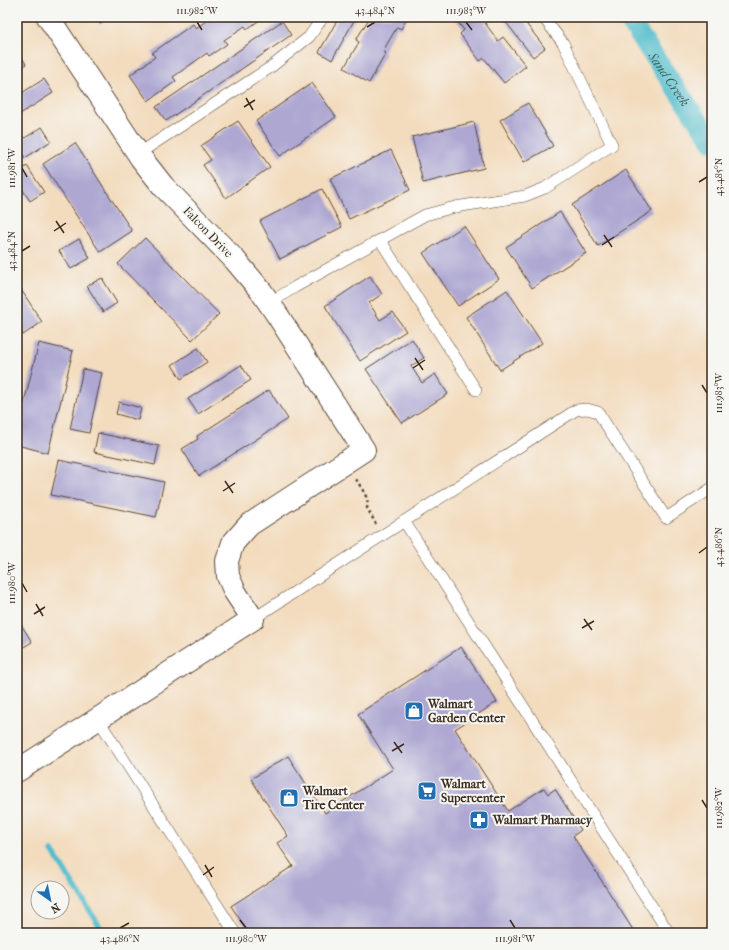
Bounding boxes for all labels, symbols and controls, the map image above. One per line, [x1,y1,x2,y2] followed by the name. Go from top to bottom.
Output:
[176,5,219,17] text: 111.982°W
[355,5,396,17] text: 43.484°N
[446,5,487,17] text: 111.983°W
[645,48,693,109] water label: Sand Creek
[6,147,18,188] text: 111.981°W
[713,157,725,196] text: 43.485°N
[180,204,236,260] street label: Falcon Drive
[6,230,18,271] text: 43.484°N
[713,372,725,413] text: 111.983°W
[713,527,725,567] text: 43.486°N
[6,561,18,604] text: 111.980°W
[427,697,506,725] place label: Walmart Garden Center
[403,700,425,722] shop icon: Walmart Garden Center
[440,777,506,806] place label: Walmart Supercenter
[416,780,438,802] supermarket icon: Walmart Supercenter
[302,784,365,812] place label: Walmart Tire Center
[713,786,725,829] text: 111.982°W
[278,787,300,809] shop icon: Walmart Tire Center
[468,809,490,831] pharmacy icon: Walmart Pharmacy
[492,813,593,828] place label: Walmart Pharmacy
[30,880,70,920] north arrow
[48,900,62,916] text: N
[100,933,140,945] text: 43.486°N
[225,933,268,945] text: 111.980°W
[495,933,536,945] text: 111.981°W

